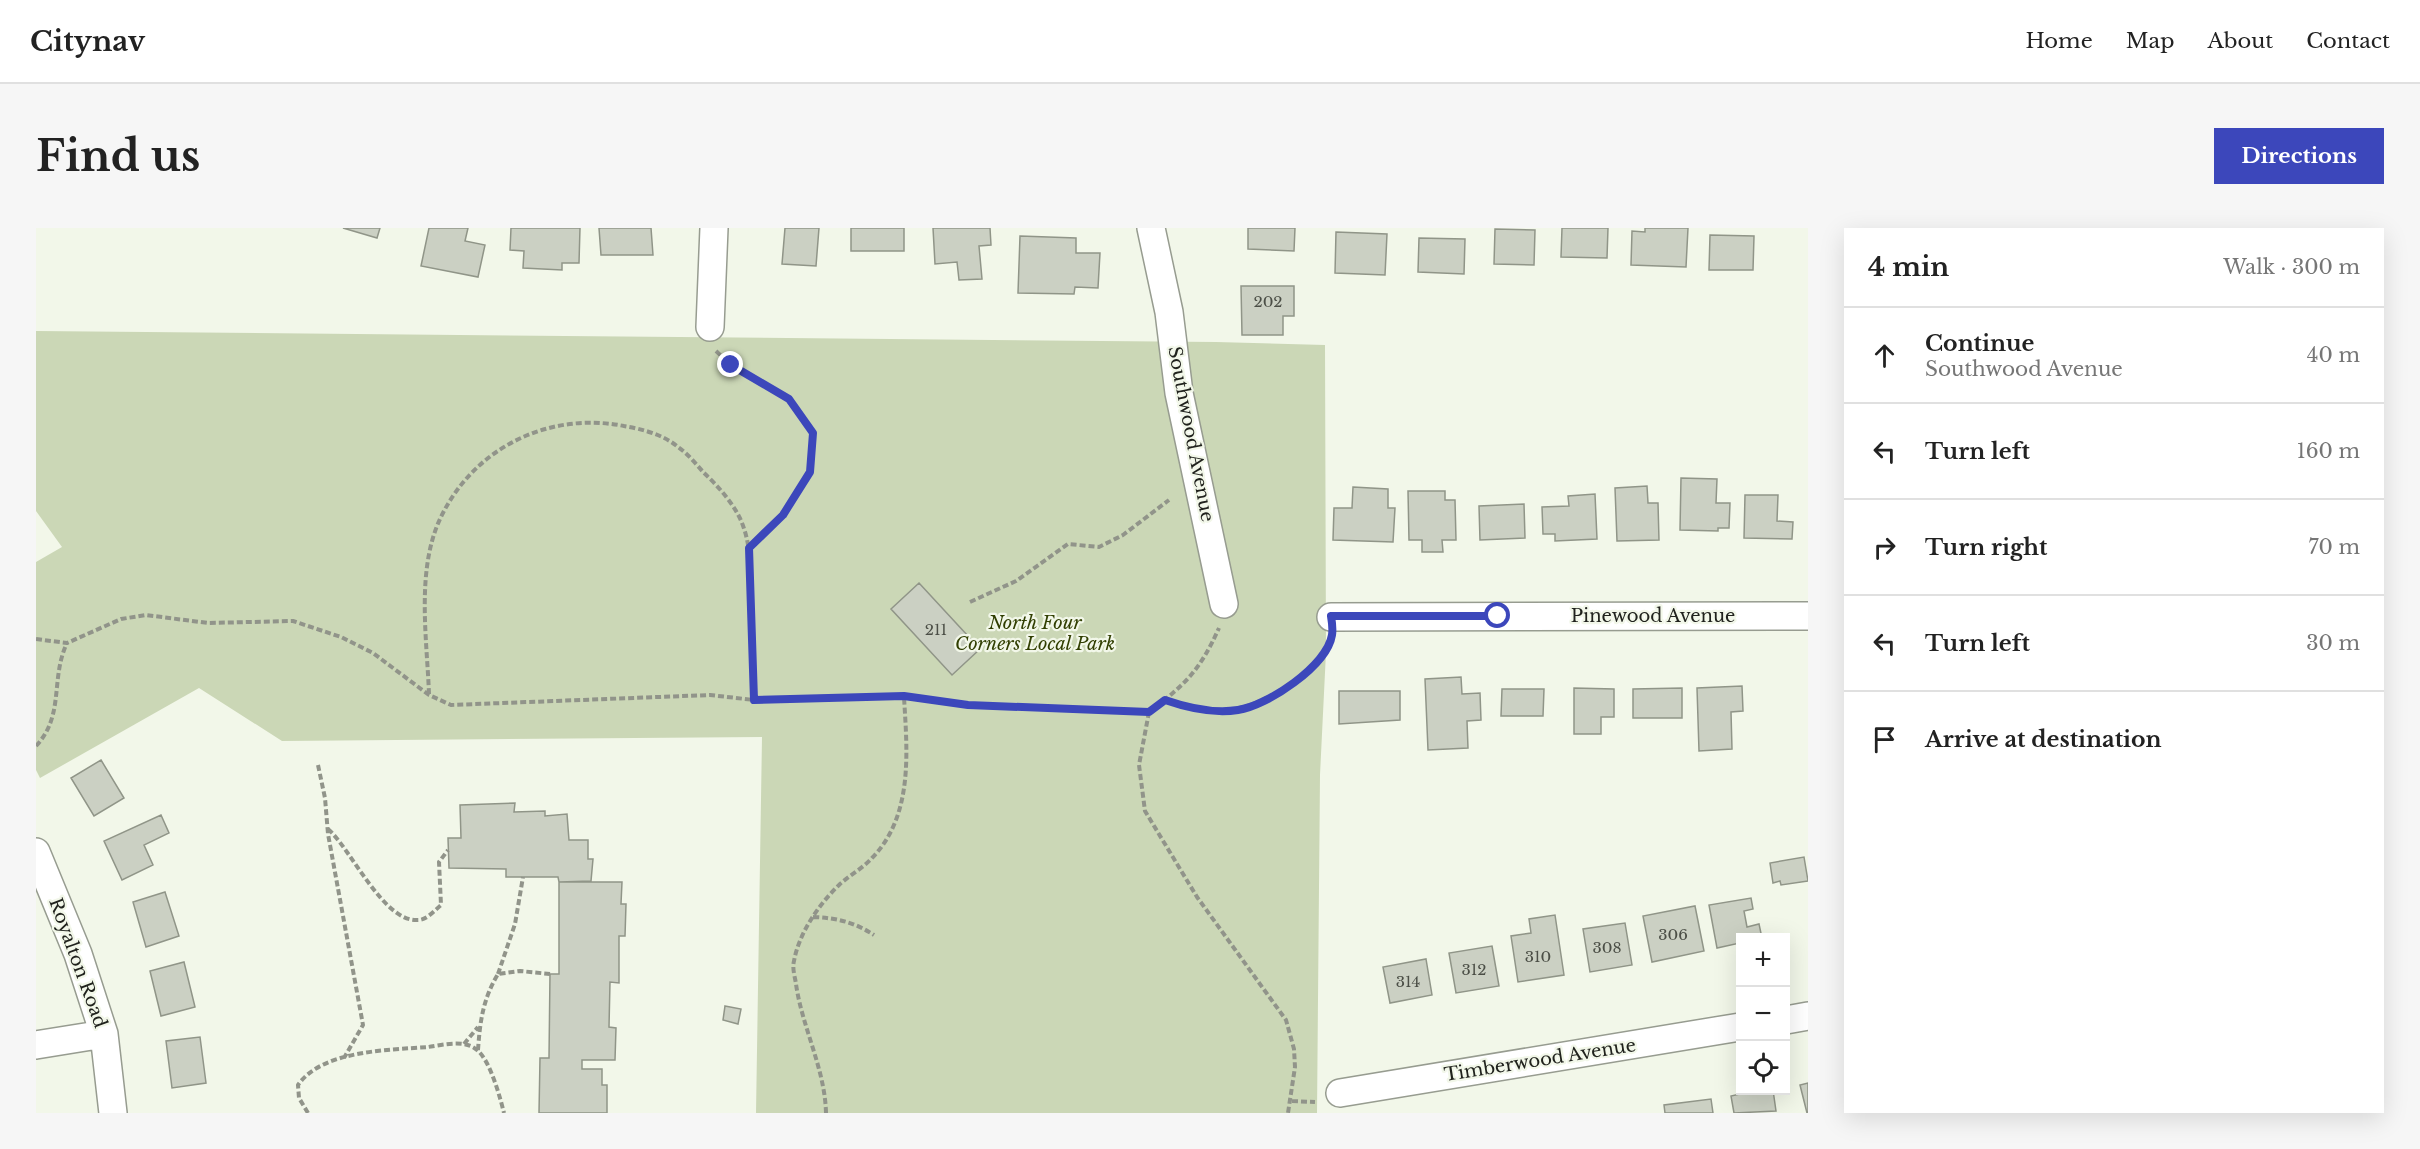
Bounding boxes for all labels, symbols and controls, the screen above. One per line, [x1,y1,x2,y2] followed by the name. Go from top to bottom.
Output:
[30,24,145,59] text: Citynav
[2026,28,2093,54] text: Home
[2126,28,2174,54] text: Map
[2207,28,2273,54] text: About
[2306,28,2390,54] text: Contact
[2214,128,2384,184] button: Directions
[36,130,200,182] text: Find us
[1868,251,1949,283] text: 4 min
[2223,255,2360,279] text: Walk · 300 m
[1253,292,1283,311] house number: 202
[1925,330,2034,357] text: Continue
[1868,339,1901,372] icon: ahead
[2307,343,2360,367] text: 40 m
[1163,345,1219,523] street label: Southwood Avenue
[717,351,743,377] route end
[1925,357,2123,381] text: Southwood Avenue
[1868,435,1901,468] icon: left
[1925,438,2030,465] text: Turn left
[2297,439,2360,463] text: 160 m
[1868,531,1901,564] icon: right
[1925,534,2047,561] text: Turn right
[2308,535,2360,559] text: 70 m
[1484,602,1510,628] route start
[1571,605,1735,627] street label: Pinewood Avenue
[955,612,1115,655] park label: North Four Corners Local Park
[925,620,947,639] house number: 211
[1868,627,1901,660] icon: left
[1925,630,2030,657] text: Turn left
[2306,631,2360,655] text: 30 m
[1868,723,1901,756] icon: arrive
[1925,726,2162,753] text: Arrive at destination
[44,895,112,1031] street label: Royalton Road
[1658,925,1688,944] house number: 306
[1736,933,1790,1095] map controls
[1736,933,1790,987] button: +
[1592,938,1622,957] house number: 308
[1525,947,1551,966] house number: 310
[1461,960,1487,979] house number: 312
[1396,972,1420,991] house number: 314
[1736,987,1790,1041] button: −
[1443,1034,1637,1086] street label: Timberwood Avenue
[1736,1041,1790,1095] button: locate

